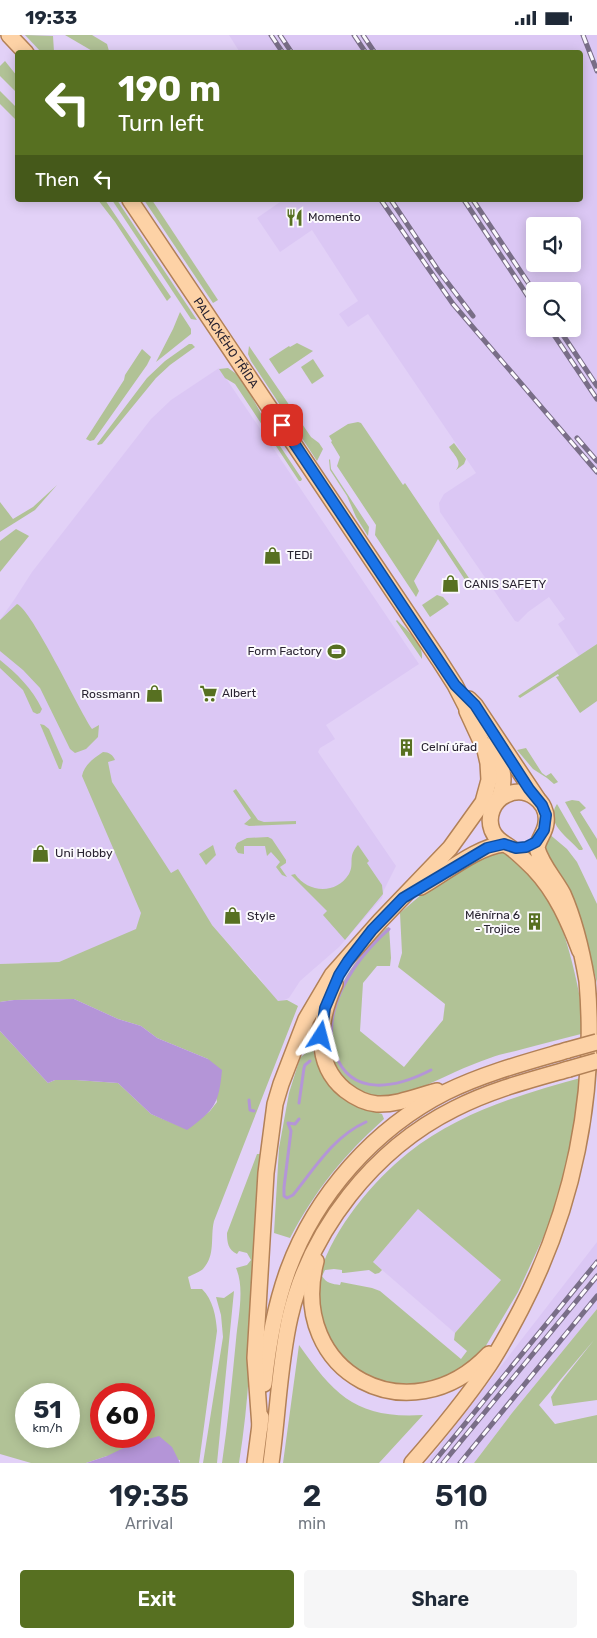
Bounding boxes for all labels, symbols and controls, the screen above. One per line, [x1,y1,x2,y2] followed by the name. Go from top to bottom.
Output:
[25,6,77,29] text: 19:33
[118,68,221,110] text: 190 m
[35,70,100,135] icon: left
[118,110,204,137] text: Turn left
[89,165,117,193] icon: left
[35,168,79,191] text: Then
[284,207,304,227] restaurant icon: Momento
[308,210,361,224] place label: Momento
[526,217,581,337] map controls
[526,217,581,272] button: sound
[526,282,581,337] button: search
[191,295,261,391] street label: PALACKÉHO TŘÍDA
[261,404,303,446] pin
[268,411,296,439] icon: arrive
[263,545,283,565] shop icon: TEDi
[287,548,312,562] place label: TEDi
[440,574,460,594] shop icon: CANIS SAFETY
[464,577,547,591] place label: CANIS SAFETY
[326,641,346,661] sports icon: Form Factory
[247,644,322,658] place label: Form Factory
[198,683,218,703] supermarket icon: Albert
[144,684,164,704] shop icon: Rossmann
[222,686,256,700] place label: Albert
[81,687,140,701] place label: Rossmann
[397,737,417,757] building icon: Celní úřad
[421,740,477,754] place label: Celní úřad
[31,843,51,863] shop icon: Uni Hobby
[55,846,113,860] place label: Uni Hobby
[223,906,243,926] shop icon: Style
[465,908,520,936] place label: Měnírna 6 - Trojice
[247,909,276,923] place label: Style
[524,912,544,932] building icon: Měnírna 6 - Trojice
[294,1009,346,1061] position arrow
[90,1383,155,1448] speed limit sign: 60
[33,1395,62,1424] text: 51
[33,1421,62,1435] text: km/h
[109,1478,189,1514] text: 19:35
[302,1478,321,1514] text: 2
[435,1478,488,1514] text: 510
[125,1514,173,1533] text: Arrival
[298,1514,326,1533] text: min
[454,1514,469,1533] text: m
[20,1570,294,1628] button: Exit
[304,1570,577,1628] button: Share

